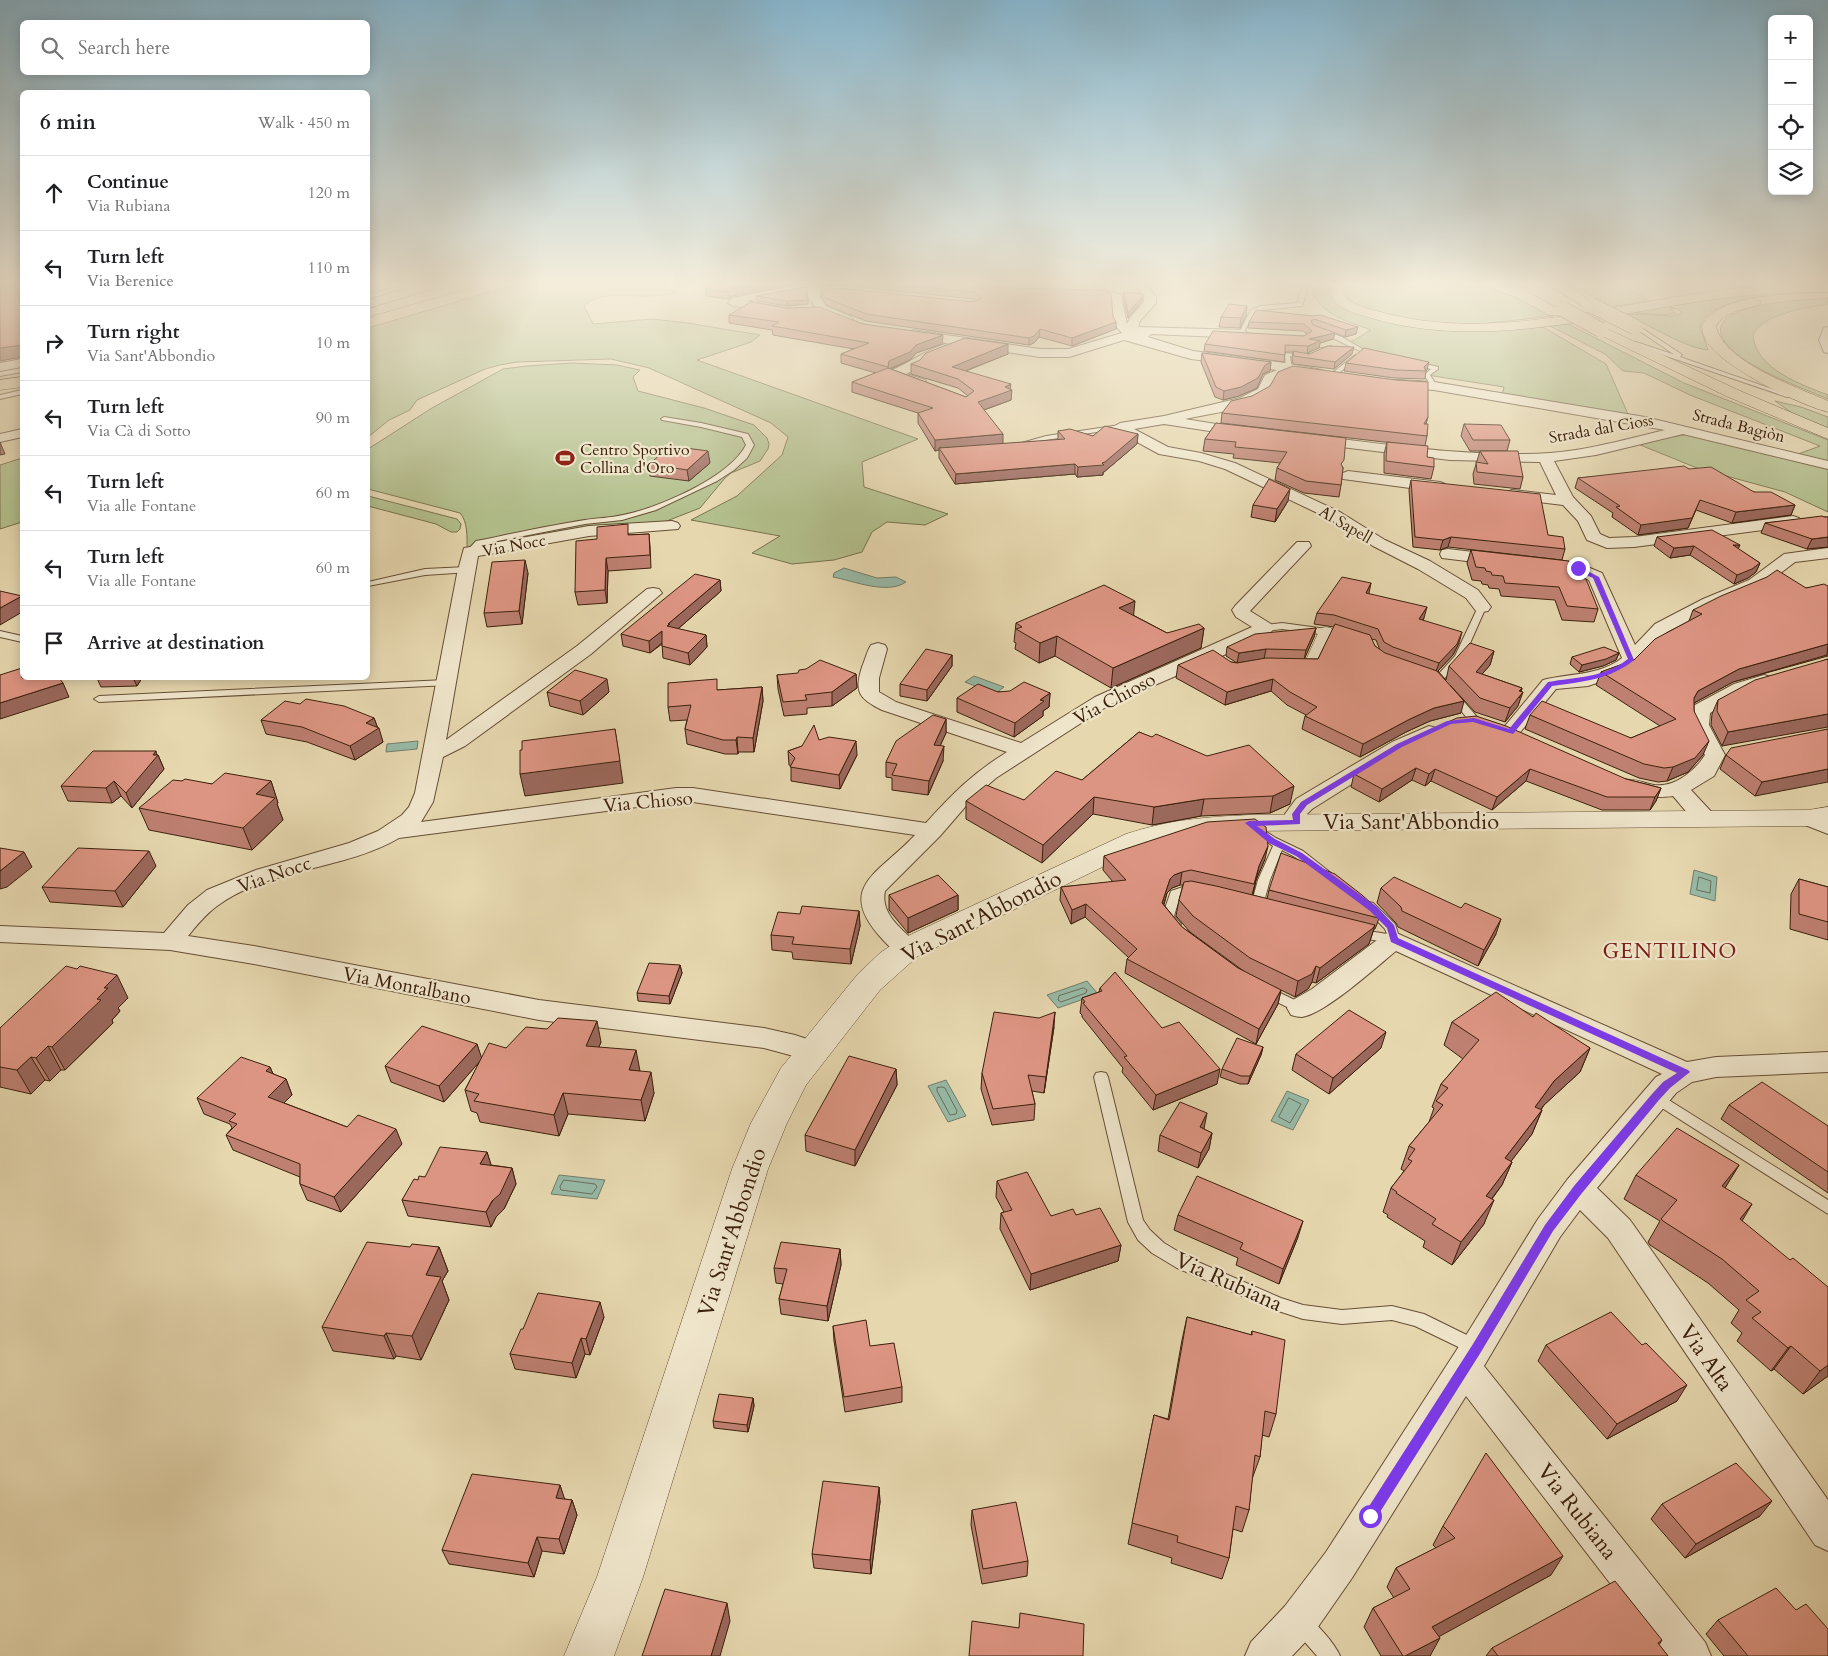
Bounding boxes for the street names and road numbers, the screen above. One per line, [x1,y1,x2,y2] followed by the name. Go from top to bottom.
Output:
[1690,404,1787,448] street label: Strada Bagiòn
[1547,409,1655,449] street label: Strada dal Cioss
[1315,501,1376,549] street label: Al Sapell
[481,530,548,562] street label: Via Nocc
[1069,666,1160,731] street label: Via Chioso
[602,785,694,819] street label: Via Chioso
[1323,807,1499,837] street label: Via Sant'Abbondio
[234,850,315,900] street label: Via Nocc
[896,863,1067,970] street label: Via Sant'Abbondio
[340,961,473,1011] street label: Via Montalbano
[690,1144,773,1321] street label: Via Sant'Abbondio
[1170,1245,1287,1319] street label: Via Rubiana
[1672,1318,1740,1397] street label: Via Alta
[1530,1457,1625,1566] street label: Via Rubiana

